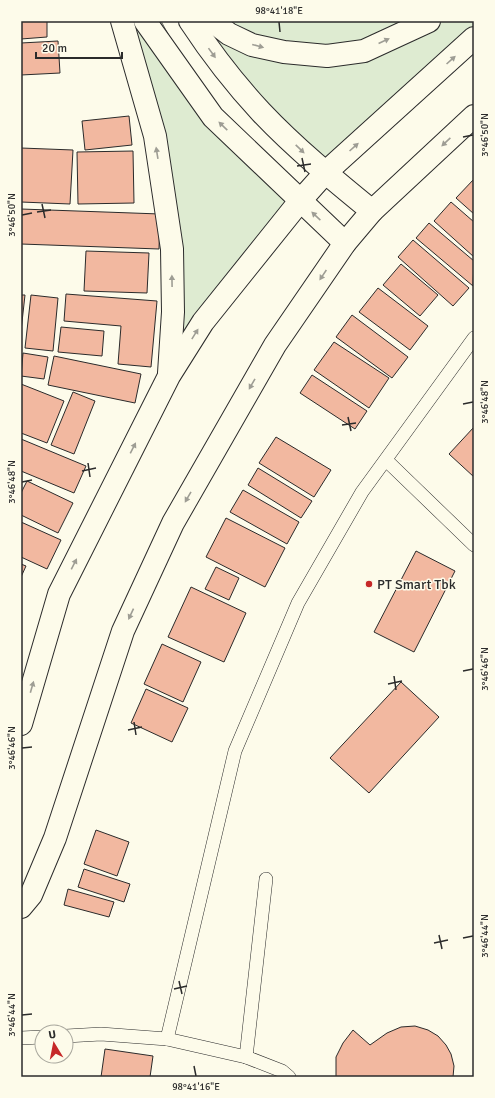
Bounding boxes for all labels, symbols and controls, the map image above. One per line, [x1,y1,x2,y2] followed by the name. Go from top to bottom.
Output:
[255,5,303,17] text: 98°41'18"E
[36,34,122,60] scale bar
[379,38,391,44] one-way arrow
[42,41,67,56] text: 20 m
[252,43,264,49] one-way arrow
[208,48,216,58] one-way arrow
[445,55,456,64] one-way arrow
[479,113,491,157] text: 3°46'50"N
[218,122,227,131] one-way arrow
[441,137,450,146] one-way arrow
[349,142,359,151] one-way arrow
[295,144,305,153] one-way arrow
[154,146,160,159] one-way arrow
[6,193,18,237] text: 3°46'50"N
[311,212,321,221] one-way arrow
[319,270,327,280] one-way arrow
[169,274,175,287] one-way arrow
[191,329,199,339] one-way arrow
[249,378,256,390] one-way arrow
[479,380,491,424] text: 3°46'48"N
[129,443,136,454] one-way arrow
[6,460,18,504] text: 3°46'48"N
[184,491,191,503] one-way arrow
[71,559,77,570] one-way arrow
[377,576,456,593] place label: PT Smart Tbk
[364,579,374,589] marker: PT Smart Tbk
[128,608,134,620] one-way arrow
[479,647,491,691] text: 3°46'46"N
[29,681,35,693] one-way arrow
[6,726,18,770] text: 3°46'46"N
[479,914,491,958] text: 3°46'44"N
[6,993,18,1037] text: 3°46'44"N
[34,1024,74,1064] north arrow
[48,1028,57,1042] text: U
[172,1081,220,1093] text: 98°41'16"E

